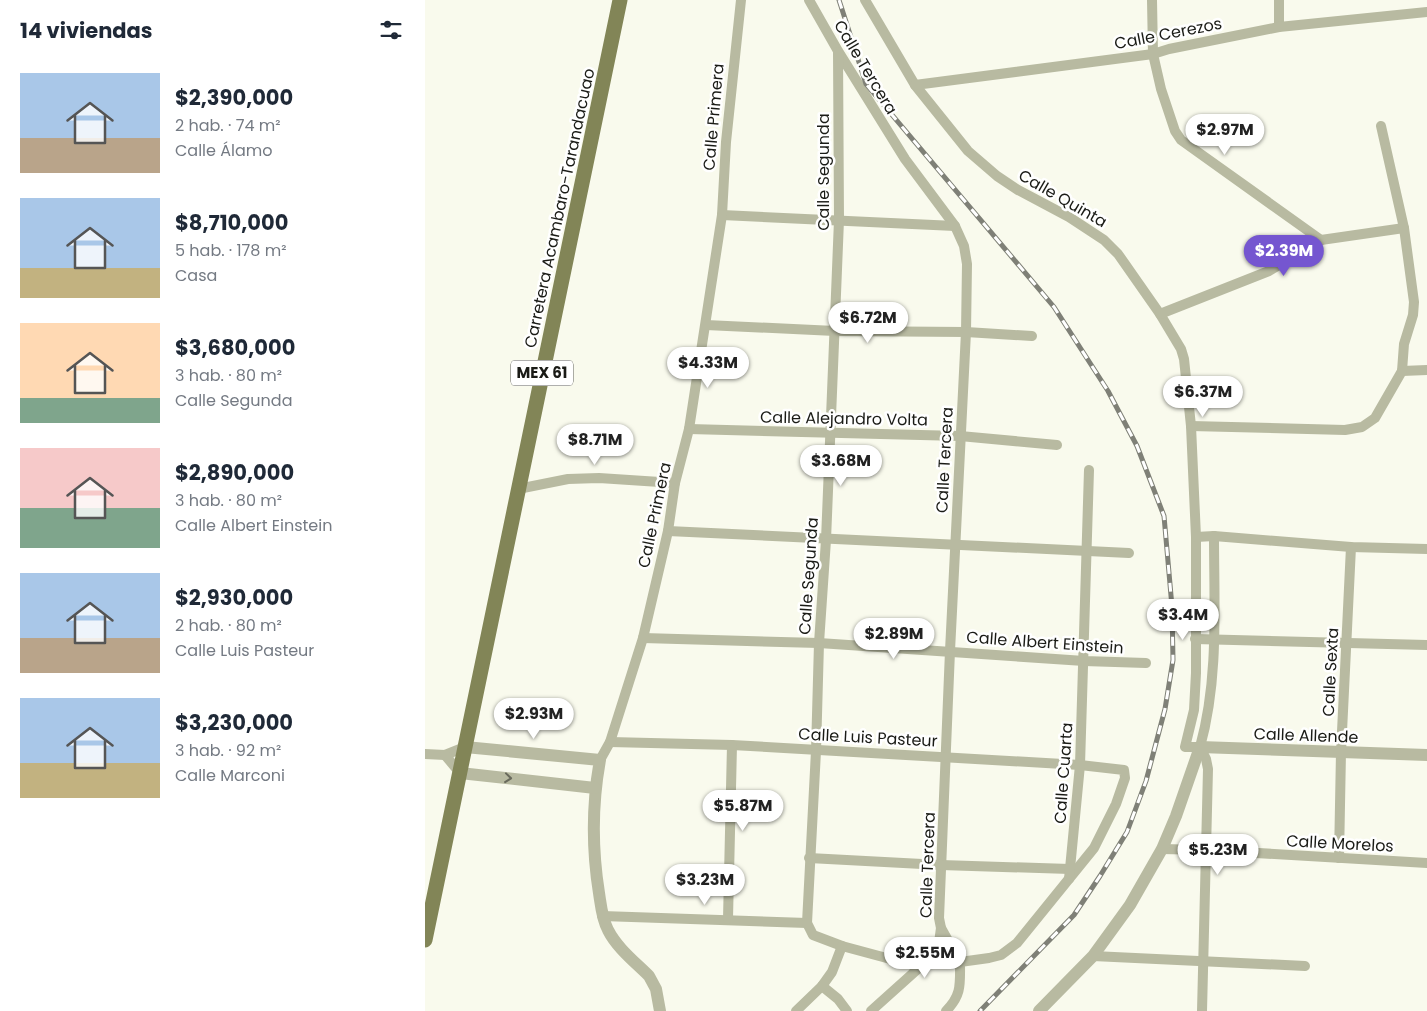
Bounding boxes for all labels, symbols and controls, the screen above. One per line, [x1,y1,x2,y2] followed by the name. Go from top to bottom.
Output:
[1112,12,1224,55] street label: Calle Cerezos
[20,16,153,45] text: 14 viviendas
[377,16,405,44] icon: filters
[828,16,903,119] street label: Calle Tercera
[697,62,730,172] street label: Calle Primera
[519,66,600,350] street label: Carretera Acambaro-Tarandacuao
[175,83,293,112] text: $2,390,000
[60,93,120,153] icon: home
[812,113,835,231] street label: Calle Segunda
[175,114,280,137] text: 2 hab. · 74 m²
[1184,114,1266,156] pin: $2.97M
[1196,118,1254,141] text: $2.97M
[175,139,273,162] text: Calle Álamo
[1014,164,1111,233] street label: Calle Quinta
[175,208,288,237] text: $8,710,000
[60,218,120,278] icon: home
[1243,234,1325,277] pin: $2.39M
[175,239,286,262] text: 5 hab. · 178 m²
[1255,239,1313,262] text: $2.39M
[175,264,217,287] text: Casa
[827,302,909,344] pin: $6.72M
[839,306,897,329] text: $6.72M
[175,333,295,362] text: $3,680,000
[60,343,120,403] icon: home
[667,346,749,389] pin: $4.33M
[678,351,738,374] text: $4.33M
[511,360,573,386] road number: MEX 61
[175,364,282,387] text: 3 hab. · 80 m²
[1162,376,1244,418] pin: $6.37M
[1174,380,1232,403] text: $6.37M
[175,389,292,412] text: Calle Segunda
[760,406,928,431] street label: Calle Alejandro Volta
[930,406,959,514] street label: Calle Tercera
[554,424,636,466] pin: $8.71M
[568,428,622,451] text: $8.71M
[800,444,882,487] pin: $3.68M
[811,449,871,472] text: $3.68M
[175,458,294,487] text: $2,890,000
[632,460,677,570] street label: Calle Primera
[60,468,120,528] icon: home
[175,489,282,512] text: 3 hab. · 80 m²
[175,514,332,537] text: Calle Albert Einstein
[793,517,824,635] street label: Calle Segunda
[175,583,293,612] text: $2,930,000
[60,593,120,653] icon: home
[1148,598,1218,641] pin: $3.4M
[1158,603,1208,626] text: $3.4M
[175,614,282,637] text: 2 hab. · 80 m²
[853,618,935,660] pin: $2.89M
[864,622,924,645] text: $2.89M
[966,626,1124,659] street label: Calle Albert Einstein
[1317,627,1344,717] street label: Calle Sexta
[175,639,314,662] text: Calle Luis Pasteur
[493,698,575,740] pin: $2.93M
[505,702,563,725] text: $2.93M
[175,708,293,737] text: $3,230,000
[60,718,120,778] icon: home
[798,722,938,753] street label: Calle Luis Pasteur
[1048,722,1079,824] street label: Calle Cuarta
[1253,722,1359,749] street label: Calle Allende
[175,739,281,762] text: 3 hab. · 92 m²
[175,764,285,787] text: Calle Marconi
[505,772,513,783] one-way arrow
[702,790,784,832] pin: $5.87M
[713,794,773,817] text: $5.87M
[914,812,941,918] street label: Calle Tercera
[1286,829,1394,858] street label: Calle Morelos
[1177,834,1259,876] pin: $5.23M
[1189,838,1247,861] text: $5.23M
[664,864,746,906] pin: $3.23M
[676,868,734,891] text: $3.23M
[884,936,966,979] pin: $2.55M
[895,941,955,964] text: $2.55M

